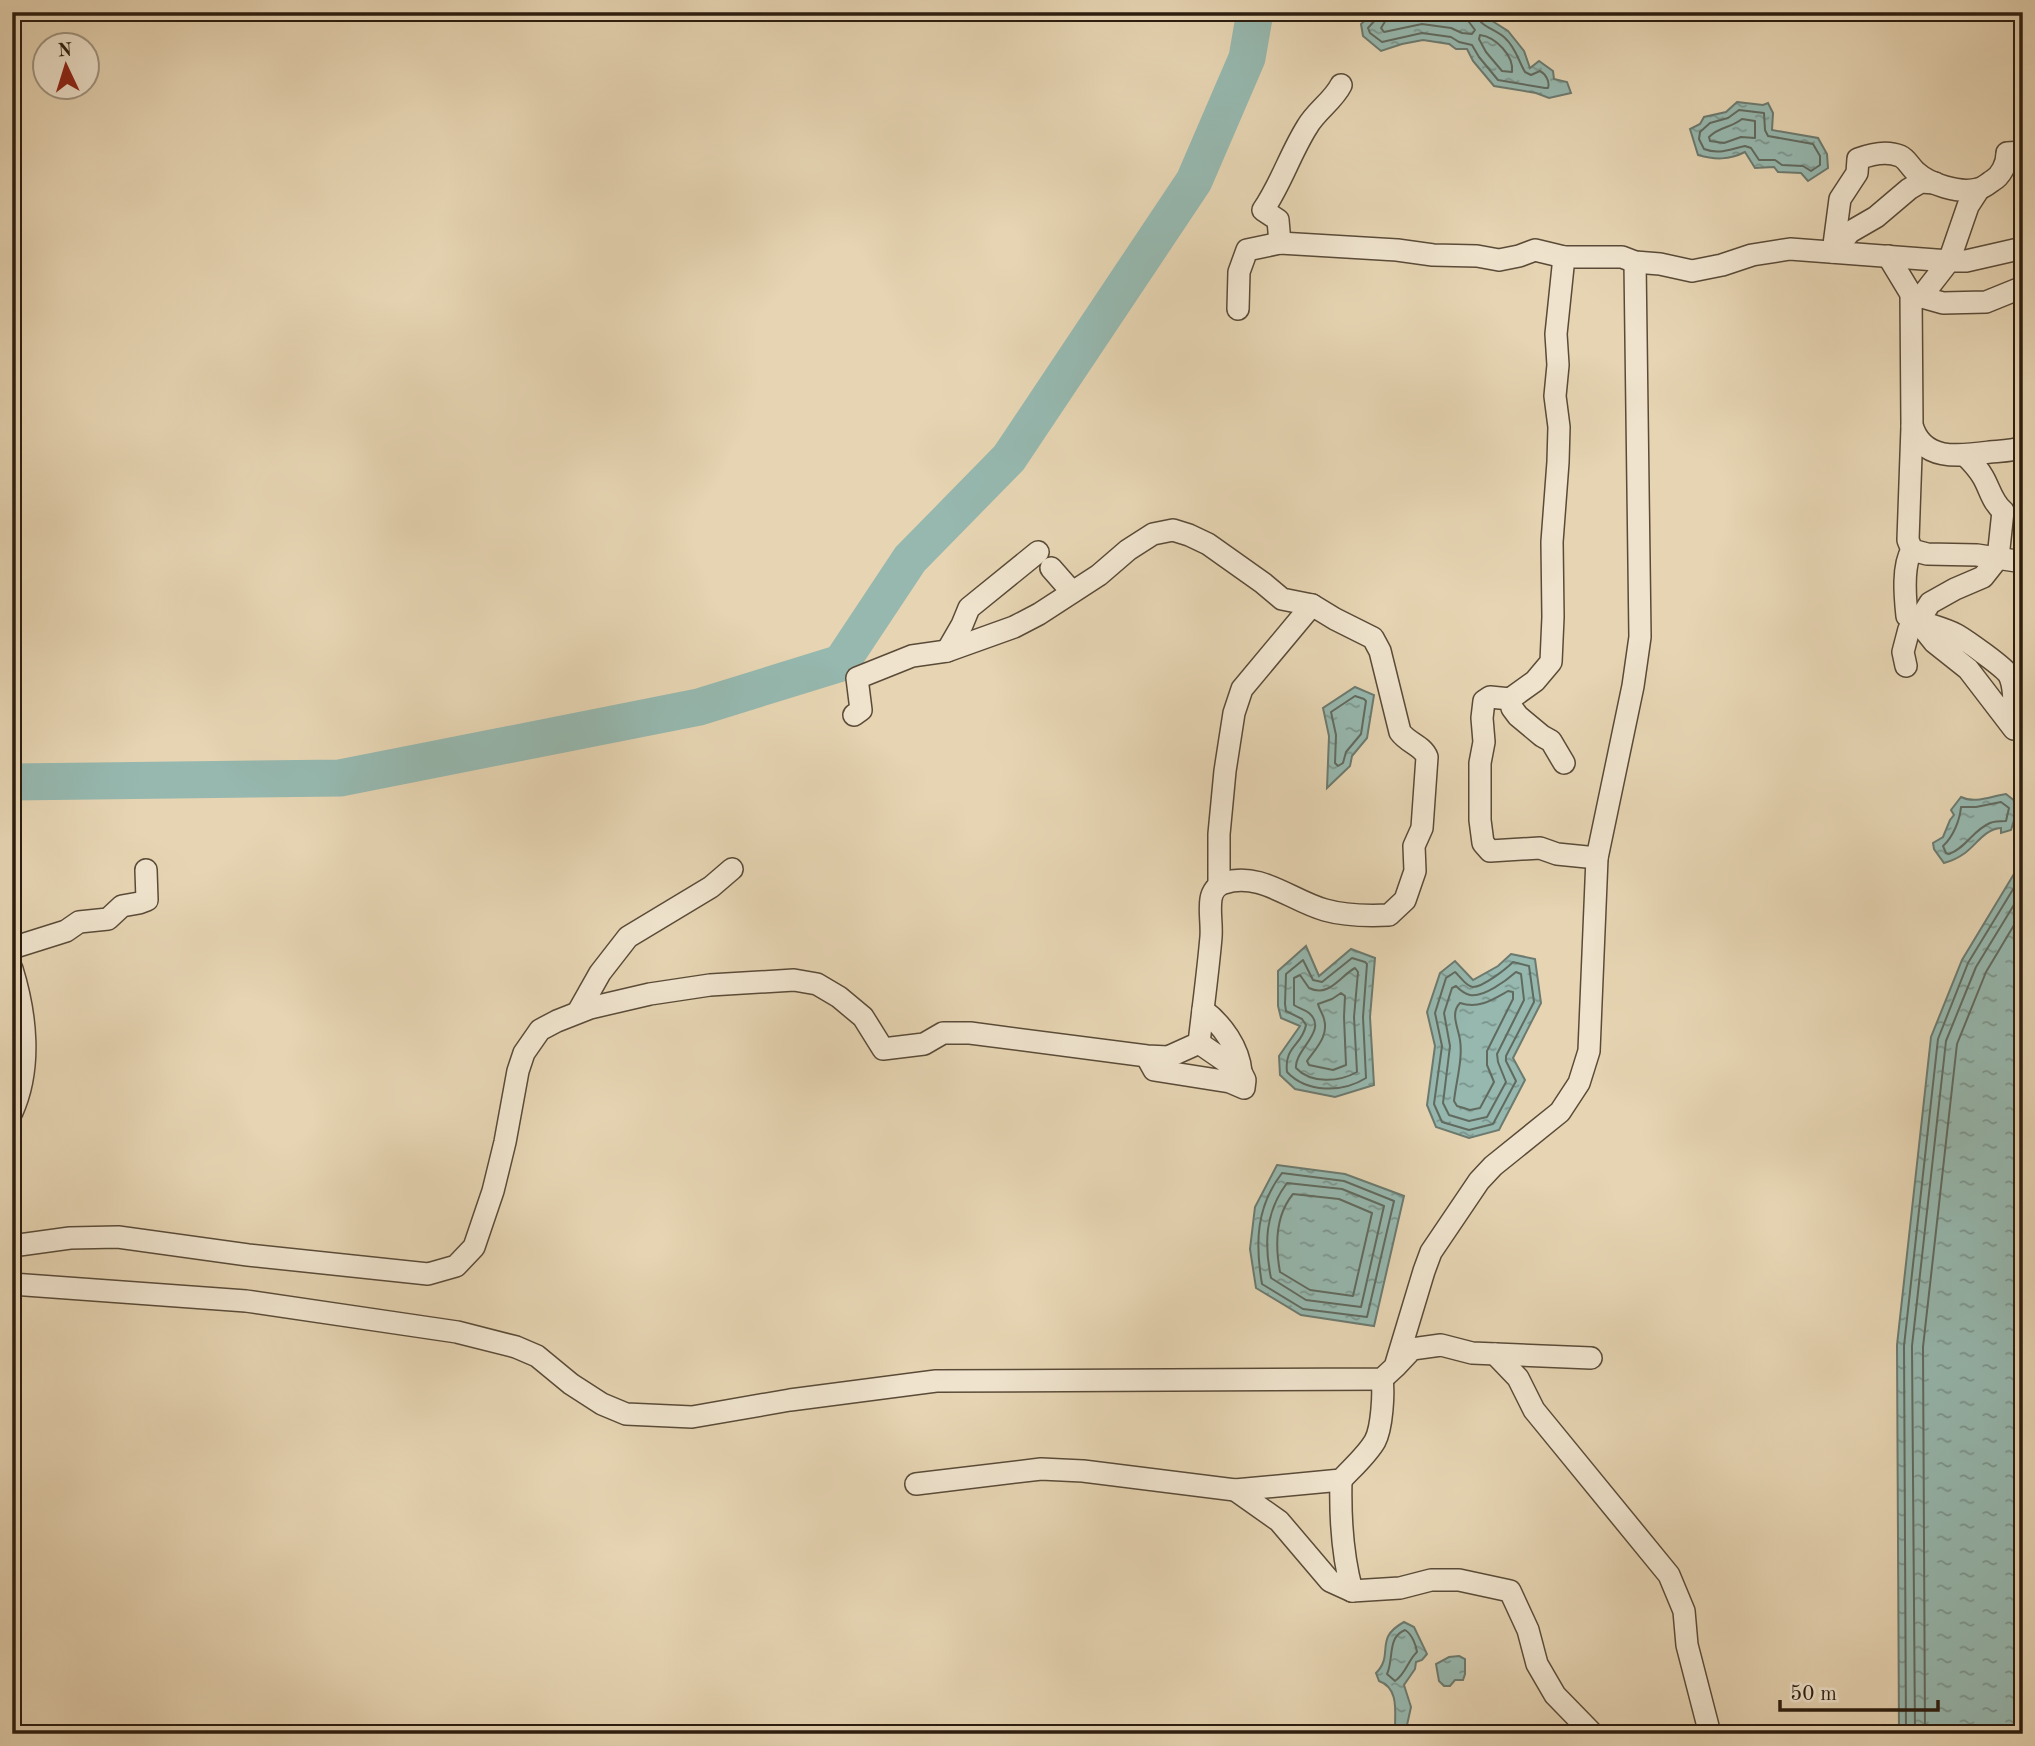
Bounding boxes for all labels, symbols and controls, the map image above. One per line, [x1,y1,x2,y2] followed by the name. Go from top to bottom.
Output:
[32,32,102,102] north arrow
[57,42,73,62] text: N
[1780,1669,1937,1713] scale bar
[1790,1684,1837,1705] text: 50 m

